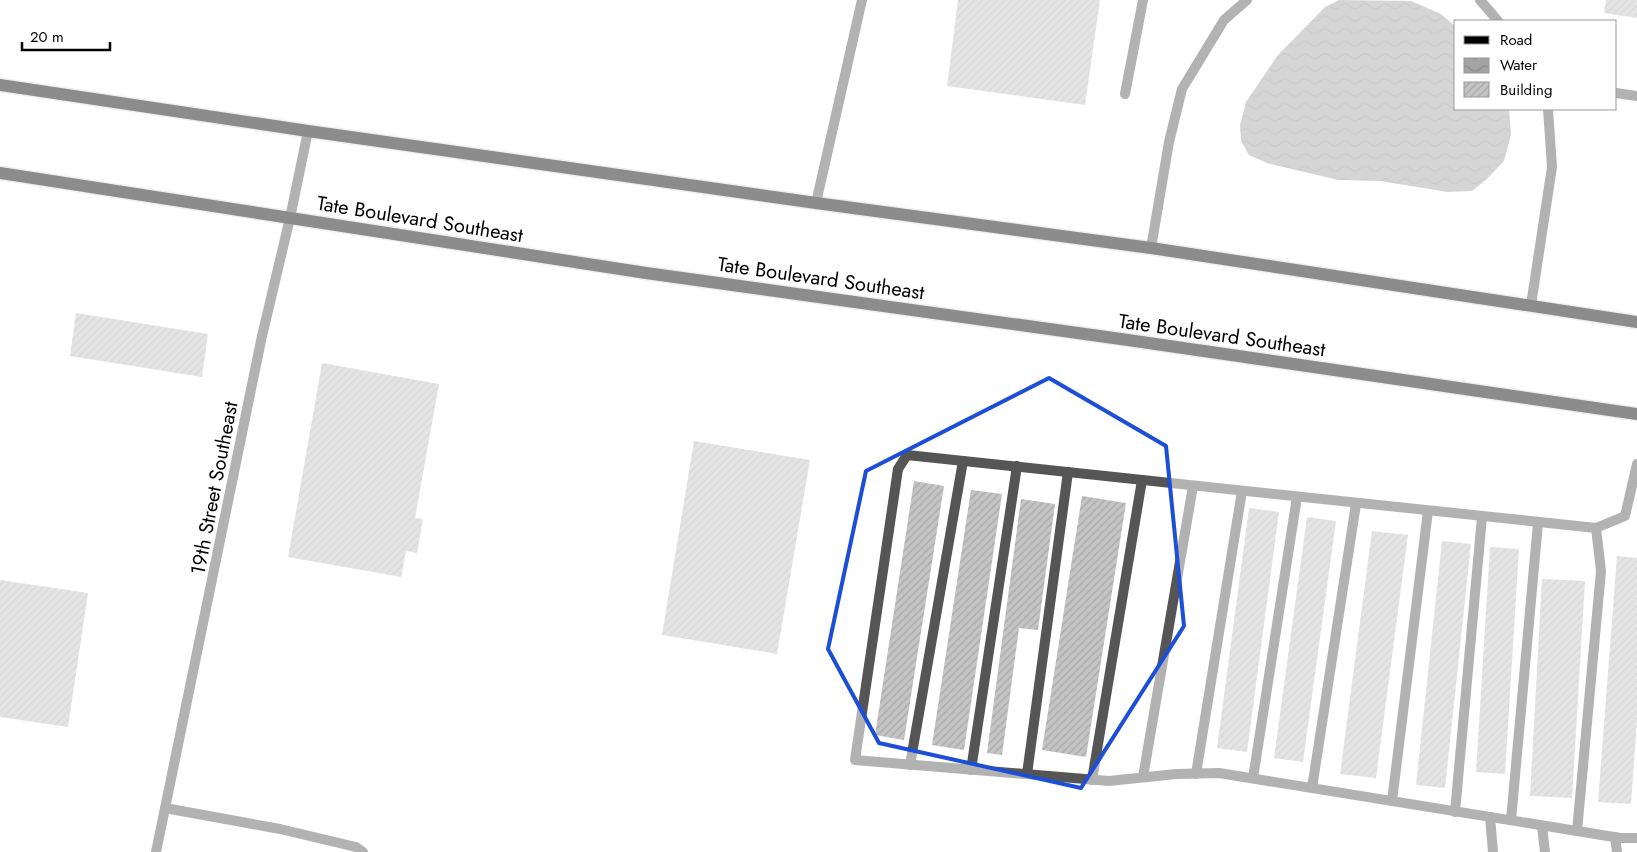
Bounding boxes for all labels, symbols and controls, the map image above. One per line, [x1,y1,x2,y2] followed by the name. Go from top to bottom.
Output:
[22,20,110,52] scale bar
[1454,20,1617,110] legend
[30,26,64,48] text: 20 m
[1500,29,1532,51] text: Road
[1500,54,1538,76] text: Water
[1500,79,1552,101] text: Building
[315,189,525,250] street label: Tate Boulevard Southeast
[716,250,926,307] street label: Tate Boulevard Southeast
[1117,307,1327,364] street label: Tate Boulevard Southeast
[183,399,246,577] street label: 19th Street Southeast

